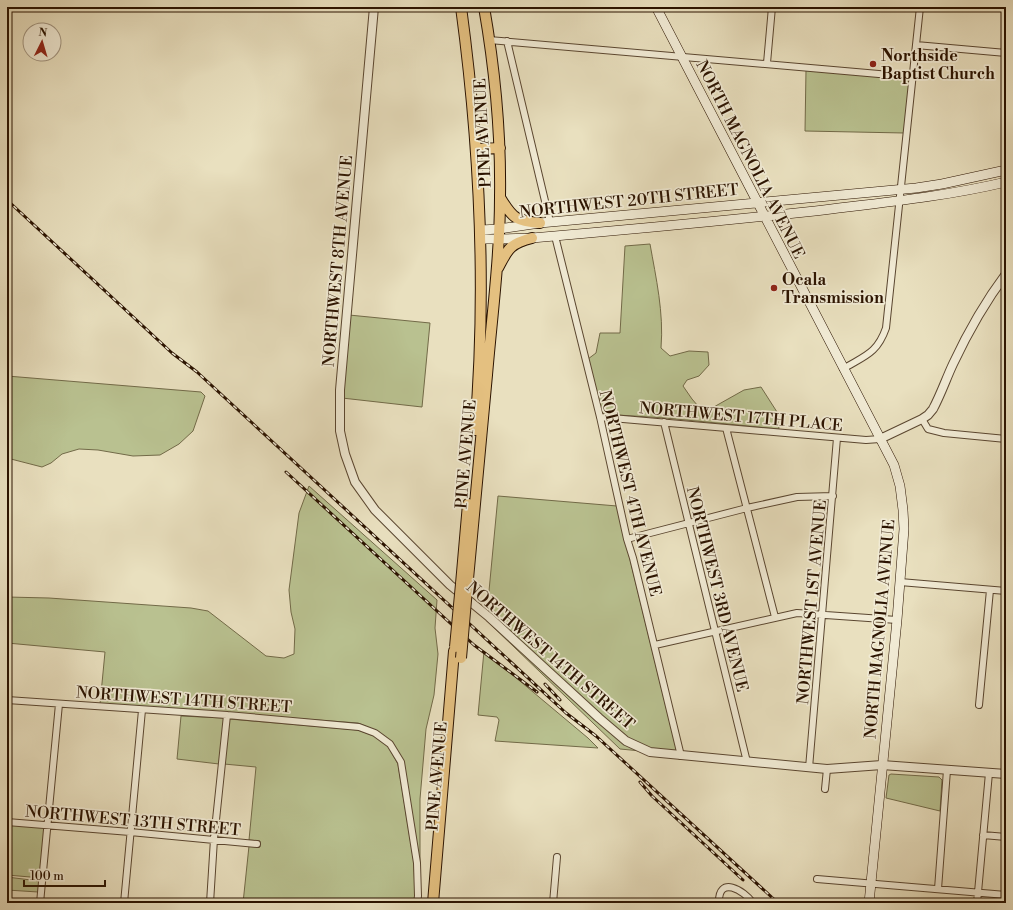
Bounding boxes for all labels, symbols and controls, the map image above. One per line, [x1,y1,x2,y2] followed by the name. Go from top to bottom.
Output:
[22,22,62,62] north arrow
[38,26,48,40] text: N
[881,46,995,84] place label: Northside Baptist Church
[691,57,809,262] street label: NORTH MAGNOLIA AVENUE
[868,59,878,69] marker: Northside Baptist Church
[470,78,496,188] street label: PINE AVENUE
[319,155,357,368] street label: NORTHWEST 8TH AVENUE
[519,180,740,222] street label: NORTHWEST 20TH STREET
[782,270,884,308] place label: Ocala Transmission
[769,283,779,293] marker: Ocala Transmission
[595,388,665,598] street label: NORTHWEST 4TH AVENUE
[638,398,844,436] street label: NORTHWEST 17TH PLACE
[451,399,481,510] street label: PINE AVENUE
[682,485,752,694] street label: NORTHWEST 3RD AVENUE
[793,499,831,705] street label: NORTHWEST 1ST AVENUE
[860,519,900,740] street label: NORTH MAGNOLIA AVENUE
[462,577,639,734] street label: NORTHWEST 14TH STREET
[75,682,293,718] street label: NORTHWEST 14TH STREET
[422,721,452,832] street label: PINE AVENUE
[24,802,241,840] street label: NORTHWEST 13TH STREET
[24,862,105,888] scale bar
[30,869,64,884] text: 100 m

